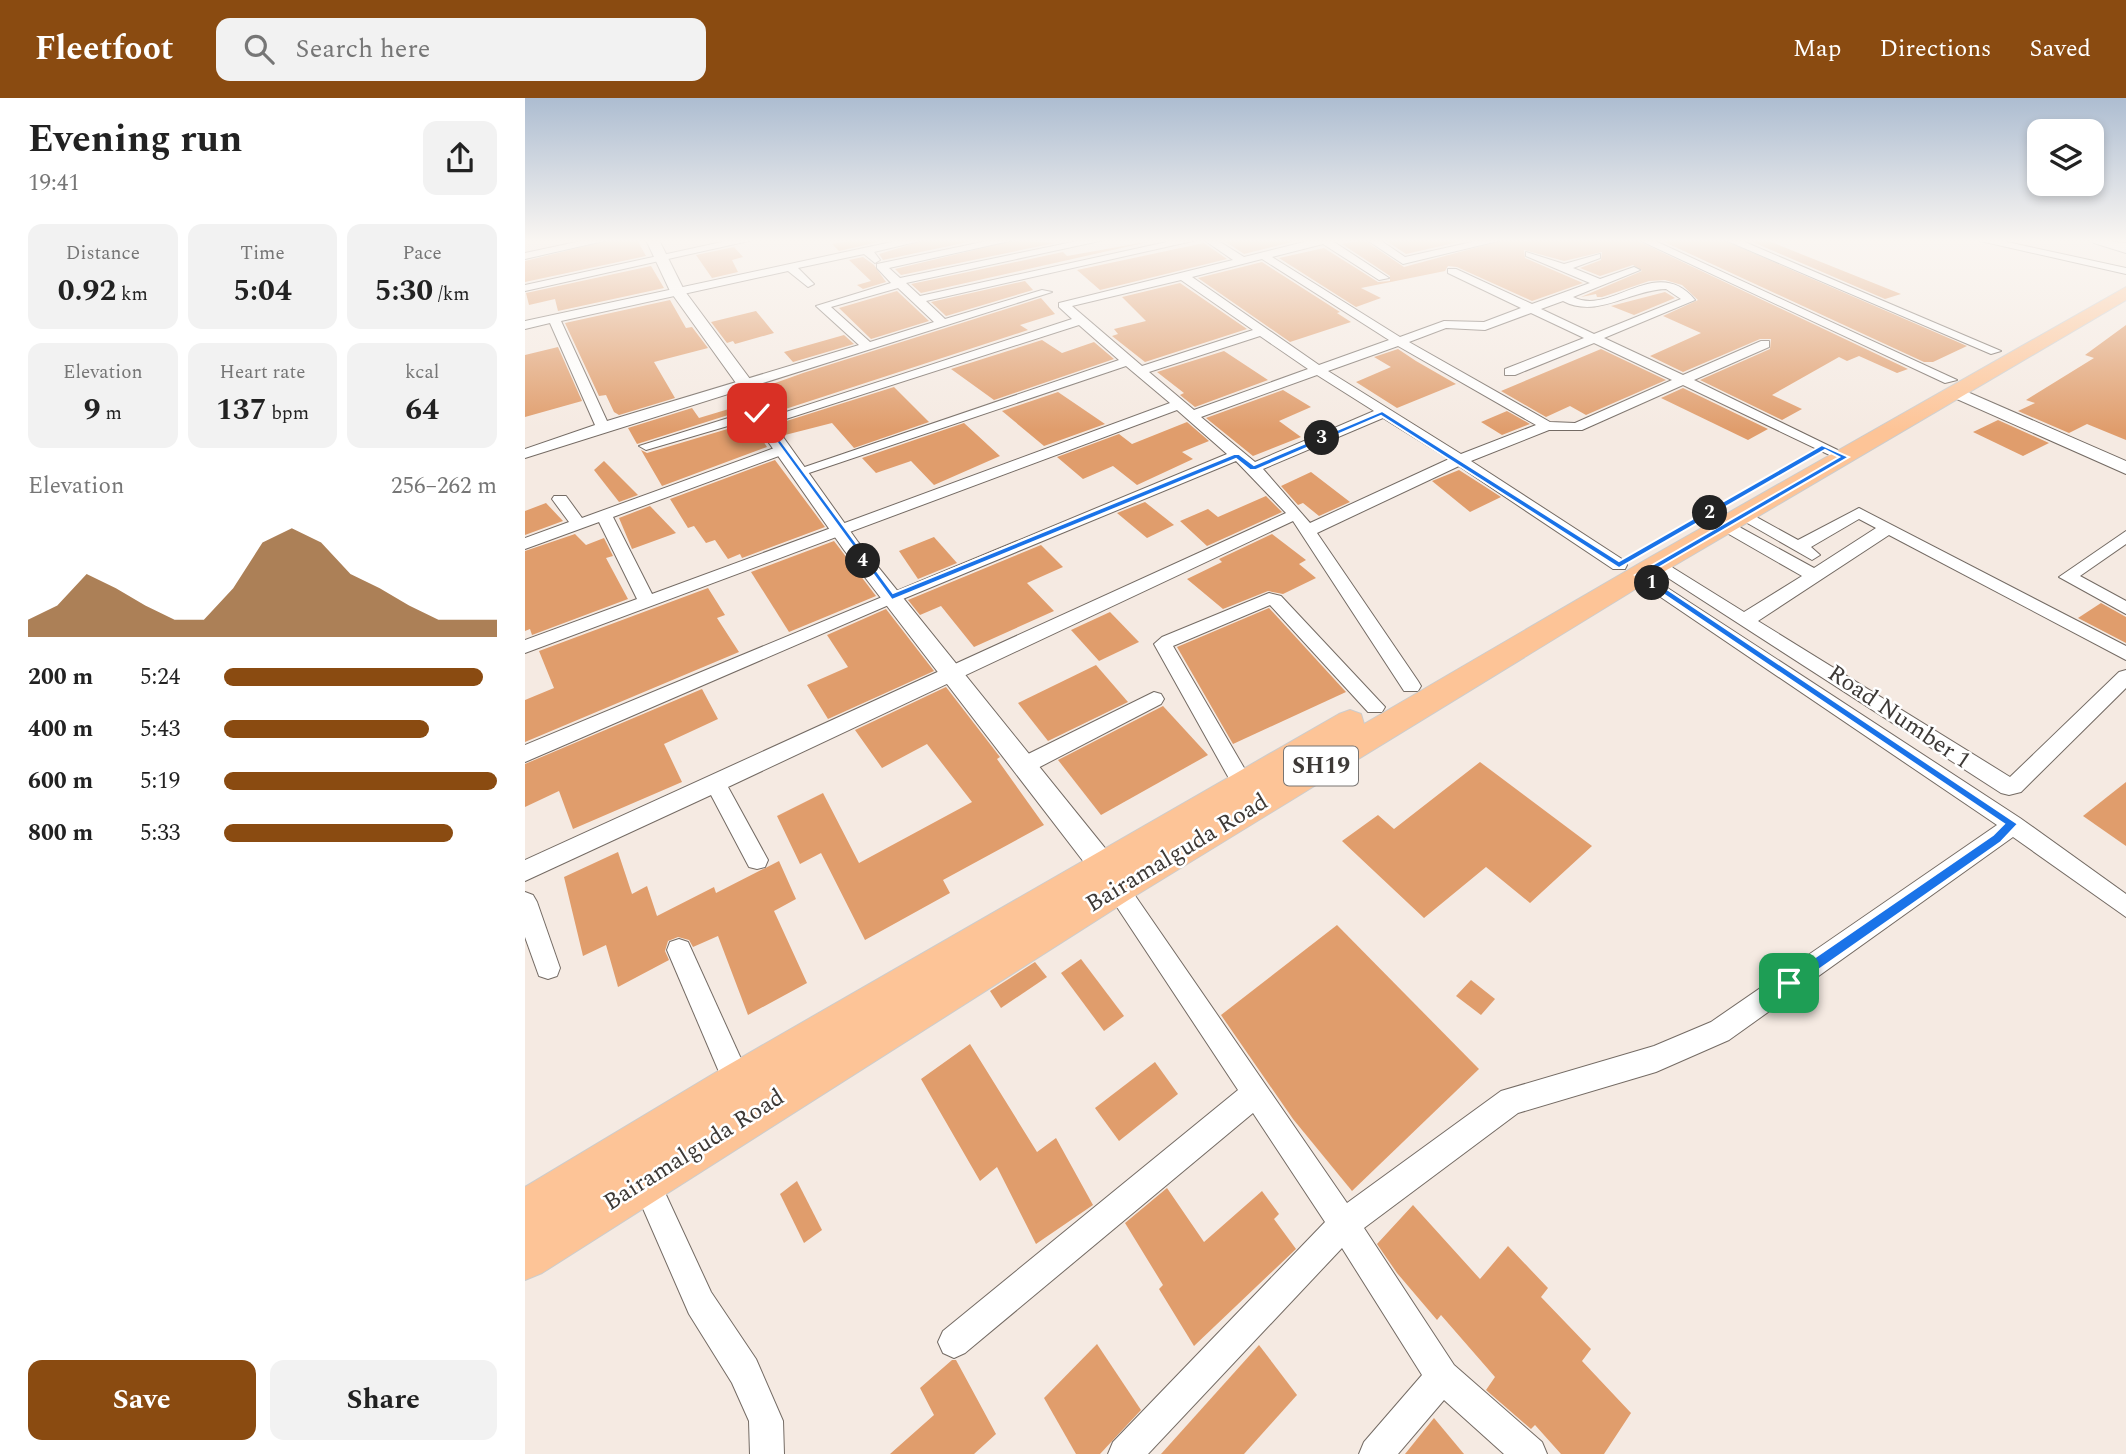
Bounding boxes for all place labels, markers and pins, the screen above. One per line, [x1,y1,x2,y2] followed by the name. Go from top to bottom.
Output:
[727,383,787,443] pin
[1305,420,1339,456] pin: 3
[1693,496,1727,530] pin: 2
[845,544,881,578] pin: 4
[1635,566,1669,601] pin: 1
[1759,953,1819,1013] pin

